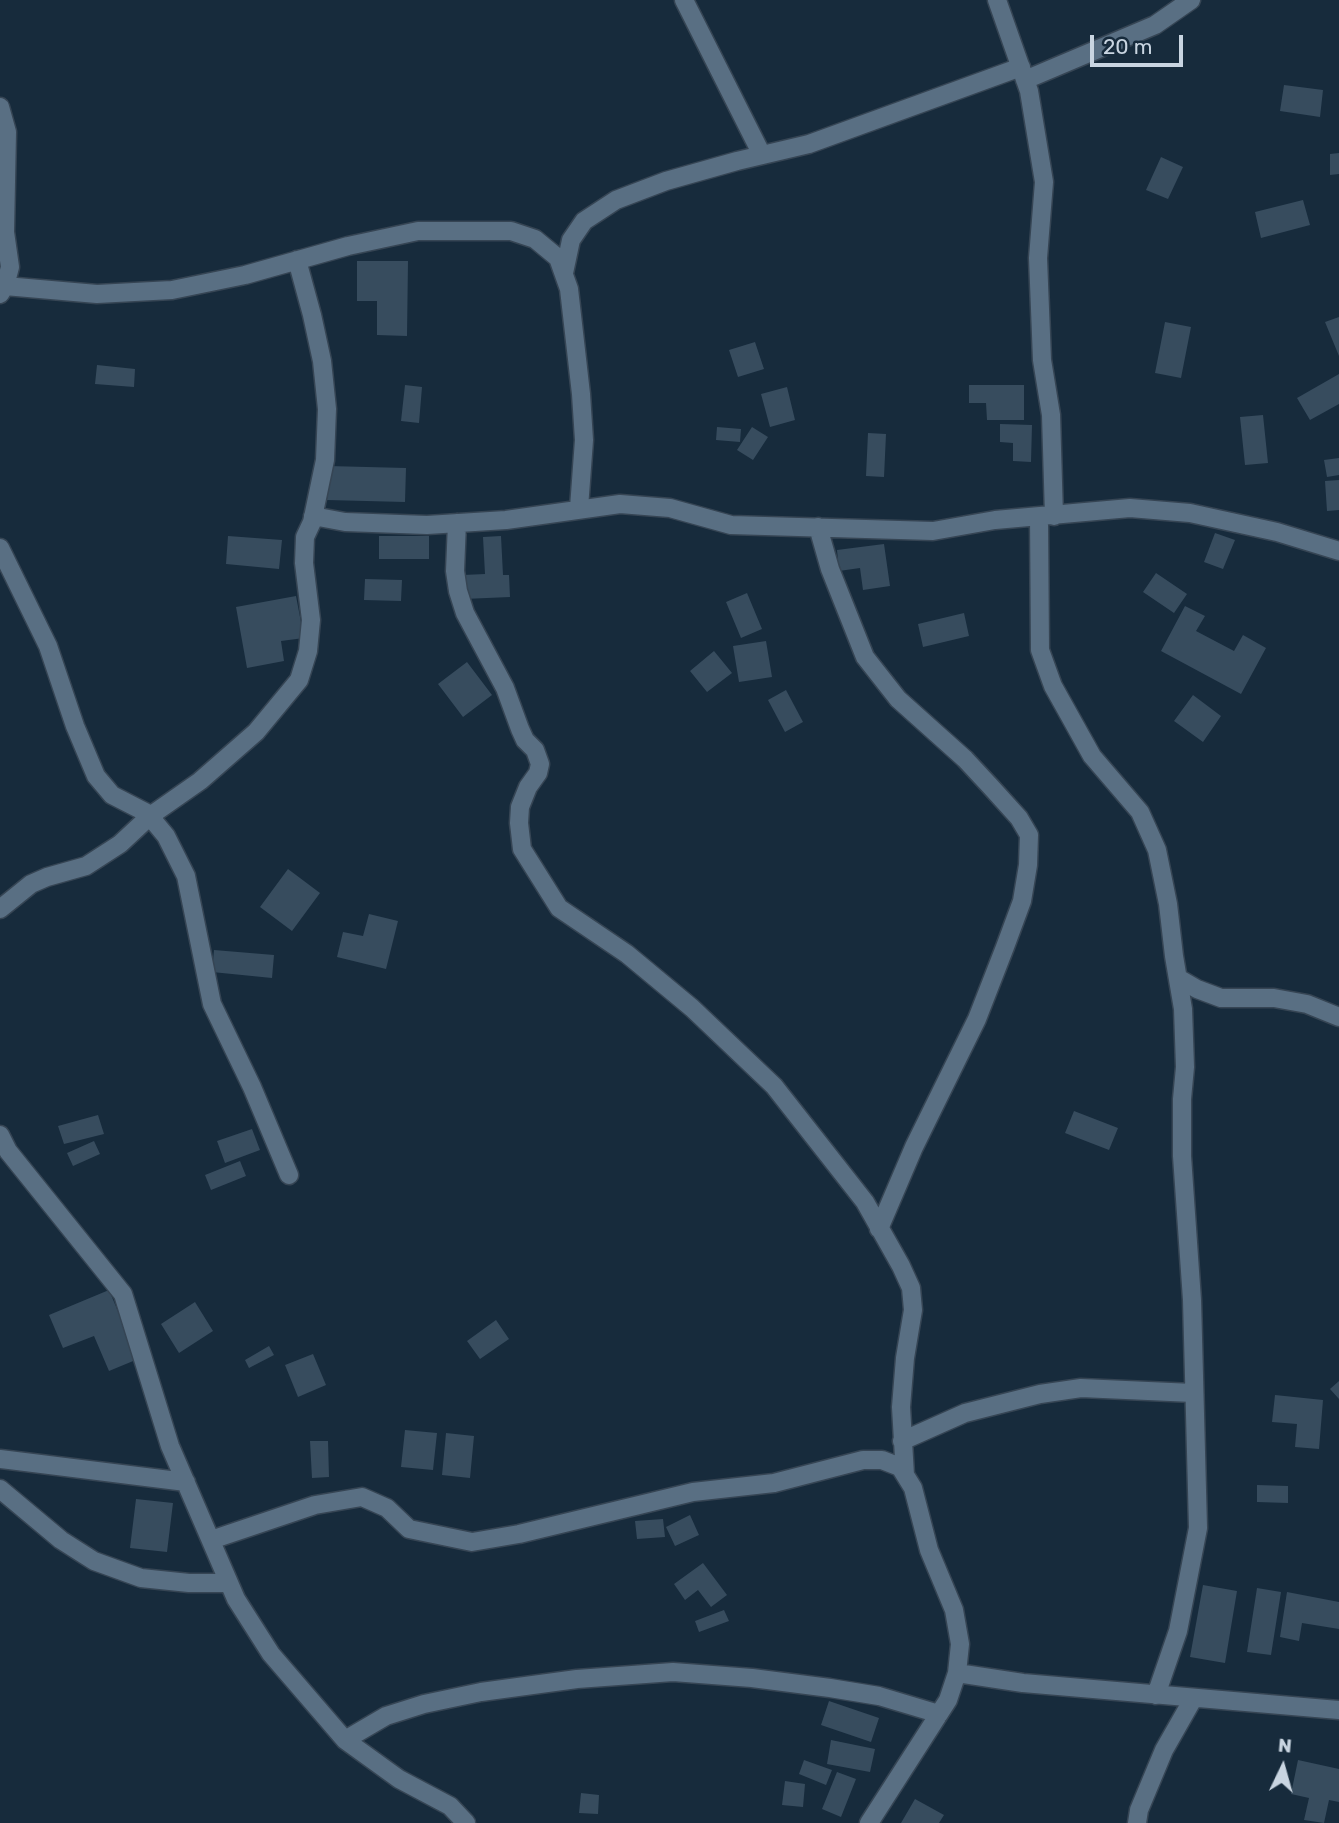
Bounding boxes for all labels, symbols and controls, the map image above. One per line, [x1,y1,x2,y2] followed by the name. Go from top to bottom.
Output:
[1094,21,1187,65] scale bar
[1103,34,1152,59] text: 20 m
[1248,1732,1318,1802] north arrow
[1277,1734,1293,1758] text: N

